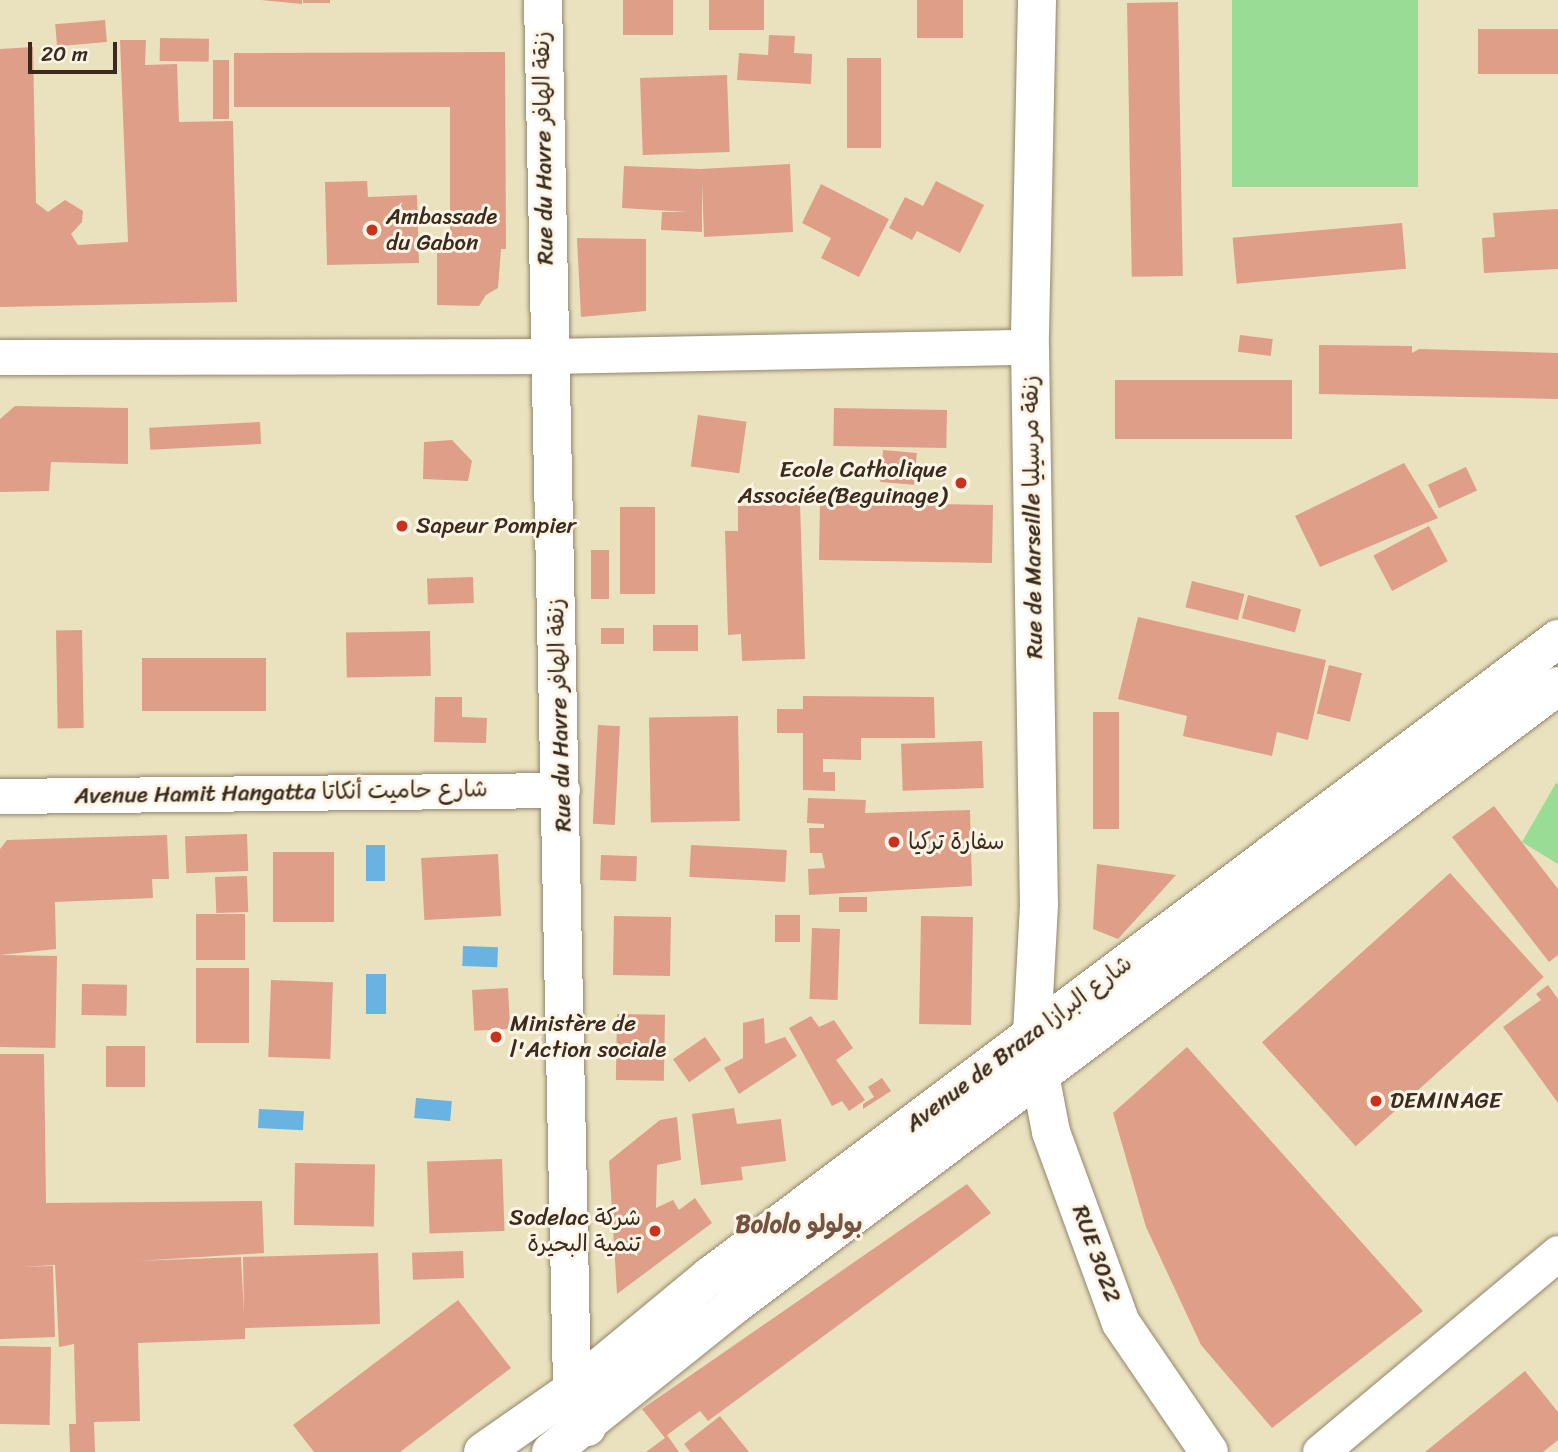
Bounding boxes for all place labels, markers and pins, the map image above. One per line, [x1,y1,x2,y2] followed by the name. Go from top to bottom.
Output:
[386,203,497,257] place label: Ambassade du Gabon
[364,222,380,238] marker: Ambassade du Gabon
[738,456,947,510] place label: Ecole Catholique Associée(Beguinage)
[953,475,969,491] marker: Ecole Catholique Associée(Beguinage)
[416,512,576,540] place label: Sapeur Pompier
[394,518,410,534] marker: Sapeur Pompier
[908,828,1005,856] place label: سفارة تركيا
[886,834,902,850] marker: سفارة تركيا
[510,1010,667,1064] place label: Ministère de l'Action sociale
[488,1029,504,1045] marker: Ministère de l'Action sociale
[1390,1087,1501,1115] place label: DEMINAGE
[1368,1093,1384,1109] marker: DEMINAGE
[509,1204,641,1258] place label: Sodelac شركة تنمية البحيرة
[647,1223,663,1239] marker: Sodelac شركة تنمية البحيرة

